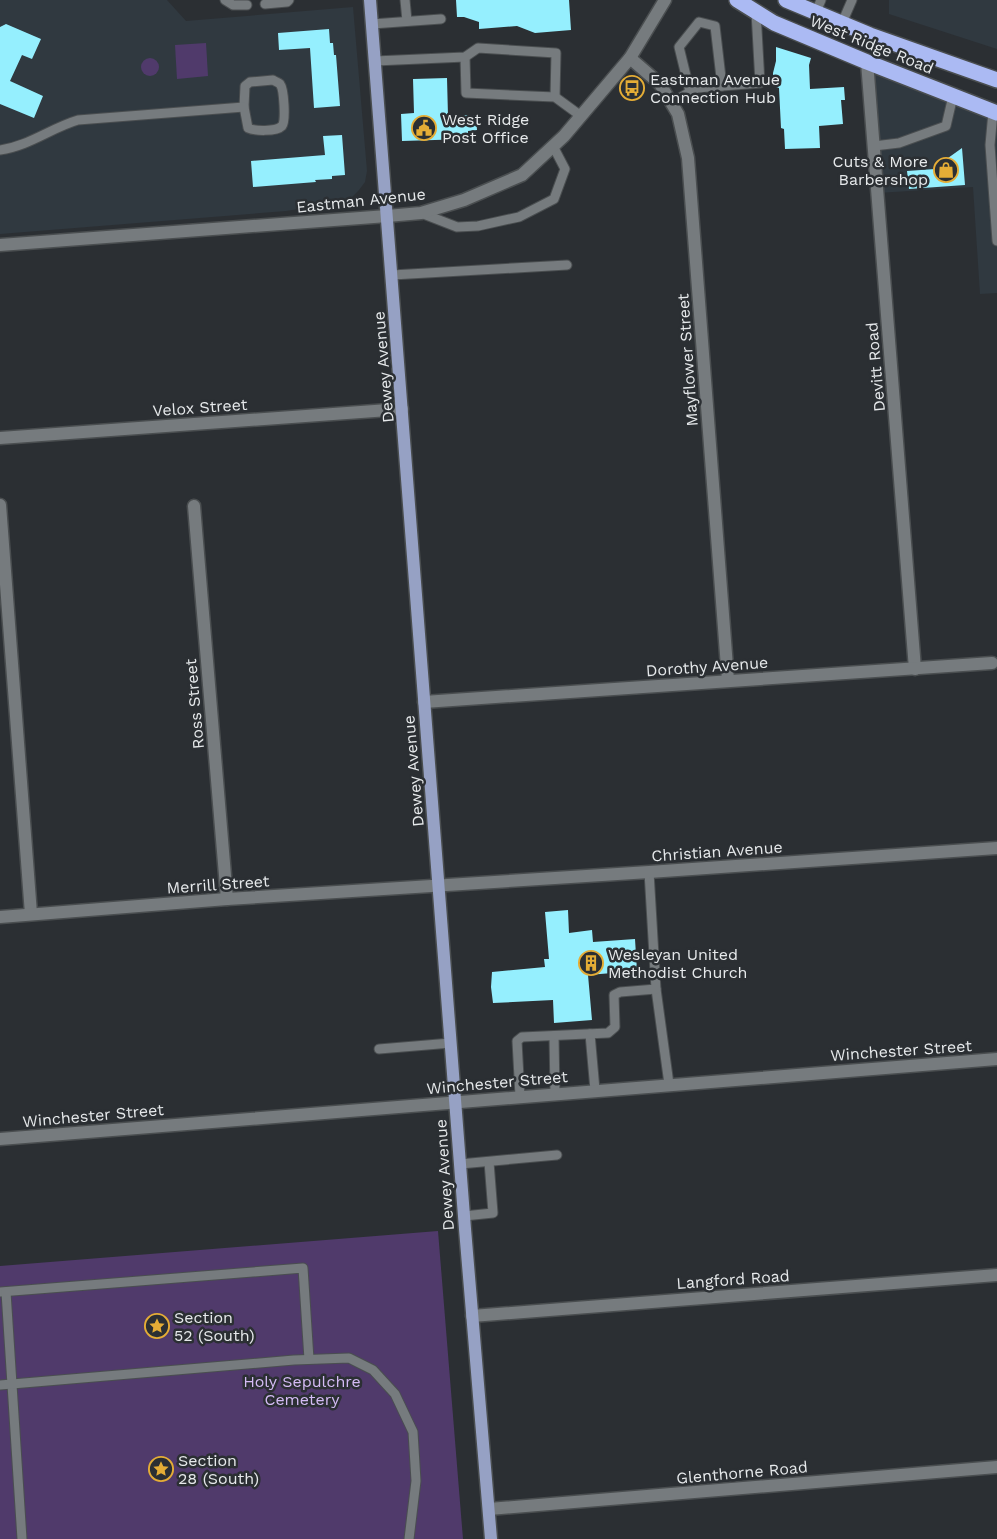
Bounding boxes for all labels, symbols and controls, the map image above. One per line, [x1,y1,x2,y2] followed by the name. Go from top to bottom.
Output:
[807,11,936,78] street label: West Ridge Road
[650,70,780,107] place label: Eastman Avenue Connection Hub
[619,75,645,101] bus stop icon: Eastman Avenue Connection Hub
[442,110,529,147] place label: West Ridge Post Office
[411,115,437,141] public building icon: West Ridge Post Office
[832,152,928,189] place label: Cuts & More Barbershop
[933,157,959,183] shop icon: Cuts & More Barbershop
[295,184,427,217] street label: Eastman Avenue
[673,293,702,427] street label: Mayflower Street
[369,310,398,423] street label: Dewey Avenue
[862,321,889,413] street label: Devitt Road
[152,395,248,420] street label: Velox Street
[645,653,769,680] street label: Dorothy Avenue
[181,658,208,750] street label: Ross Street
[399,714,428,827] street label: Dewey Avenue
[651,837,783,866] street label: Christian Avenue
[166,871,270,898] street label: Merrill Street
[608,945,748,982] place label: Wesleyan United Methodist Church
[578,950,604,976] building icon: Wesleyan United Methodist Church
[830,1036,973,1065] street label: Winchester Street
[426,1067,569,1098] street label: Winchester Street
[22,1100,165,1131] street label: Winchester Street
[431,1119,458,1231] street label: Dewey Avenue
[676,1266,790,1293] street label: Langford Road
[174,1308,255,1345] place label: Section 52 (South)
[144,1313,170,1339] place icon: Section 52 (South)
[243,1372,361,1409] park label: Holy Sepulchre Cemetery
[178,1451,259,1488] place label: Section 28 (South)
[148,1456,174,1482] place icon: Section 28 (South)
[676,1457,809,1488] street label: Glenthorne Road

